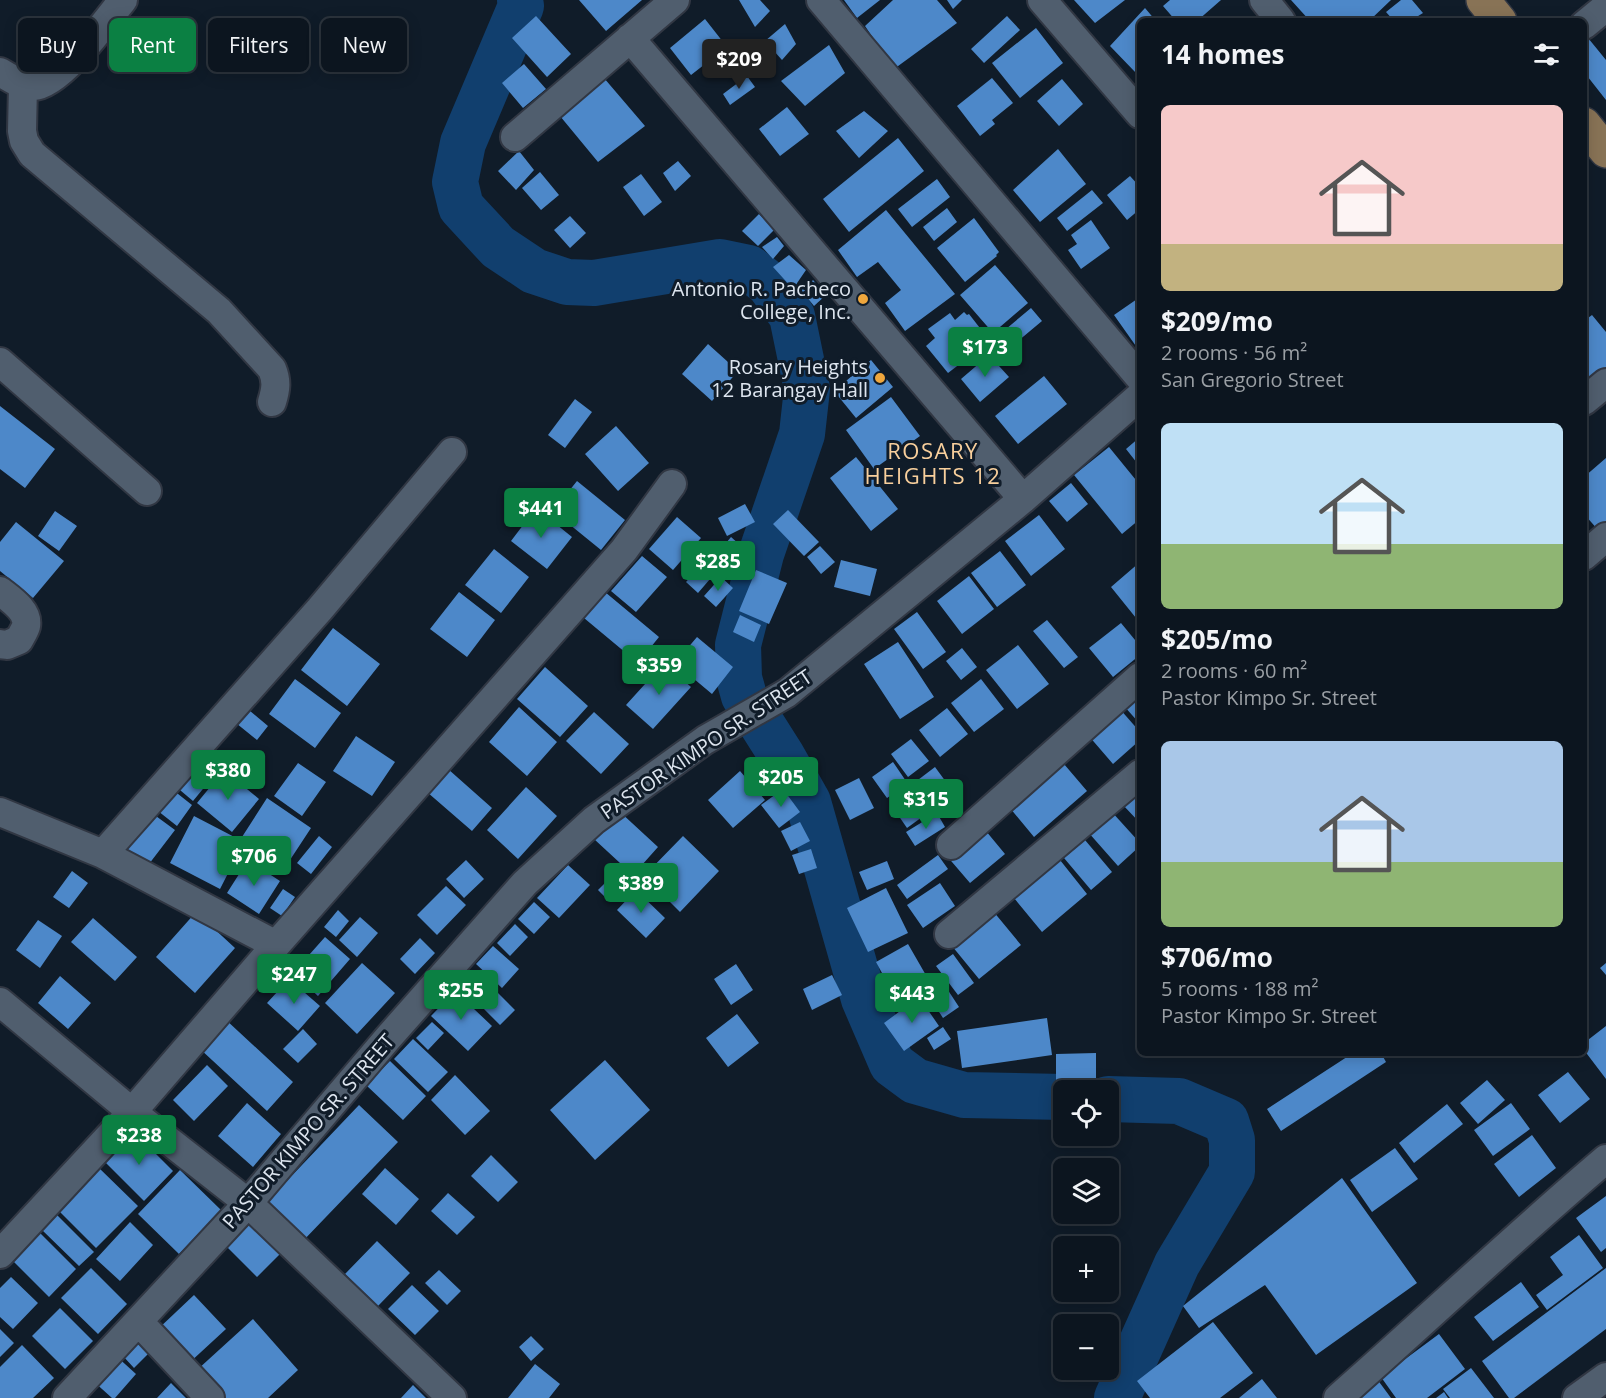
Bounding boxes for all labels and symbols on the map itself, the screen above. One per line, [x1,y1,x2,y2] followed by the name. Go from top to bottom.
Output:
[703,39,775,90] pin: $209
[672,275,851,325] place label: Antonio R. Pacheco College, Inc.
[856,292,870,306] marker: Antonio R. Pacheco College, Inc.
[949,327,1021,378] pin: $173
[711,353,868,403] place label: Rosary Heights 12 Barangay Hall
[873,371,887,385] marker: Rosary Heights 12 Barangay Hall
[865,435,1001,490] district label: ROSARY HEIGHTS 12
[505,488,577,539] pin: $441
[682,541,754,592] pin: $285
[623,645,695,696] pin: $359
[595,663,817,825] street label: PASTOR KIMPO SR. STREET
[192,750,264,801] pin: $380
[745,757,817,808] pin: $205
[890,779,962,830] pin: $315
[218,836,290,887] pin: $706
[605,863,677,914] pin: $389
[258,954,330,1005] pin: $247
[425,970,497,1021] pin: $255
[876,973,948,1024] pin: $443
[216,1028,400,1234] street label: PASTOR KIMPO SR. STREET
[103,1115,175,1166] pin: $238

